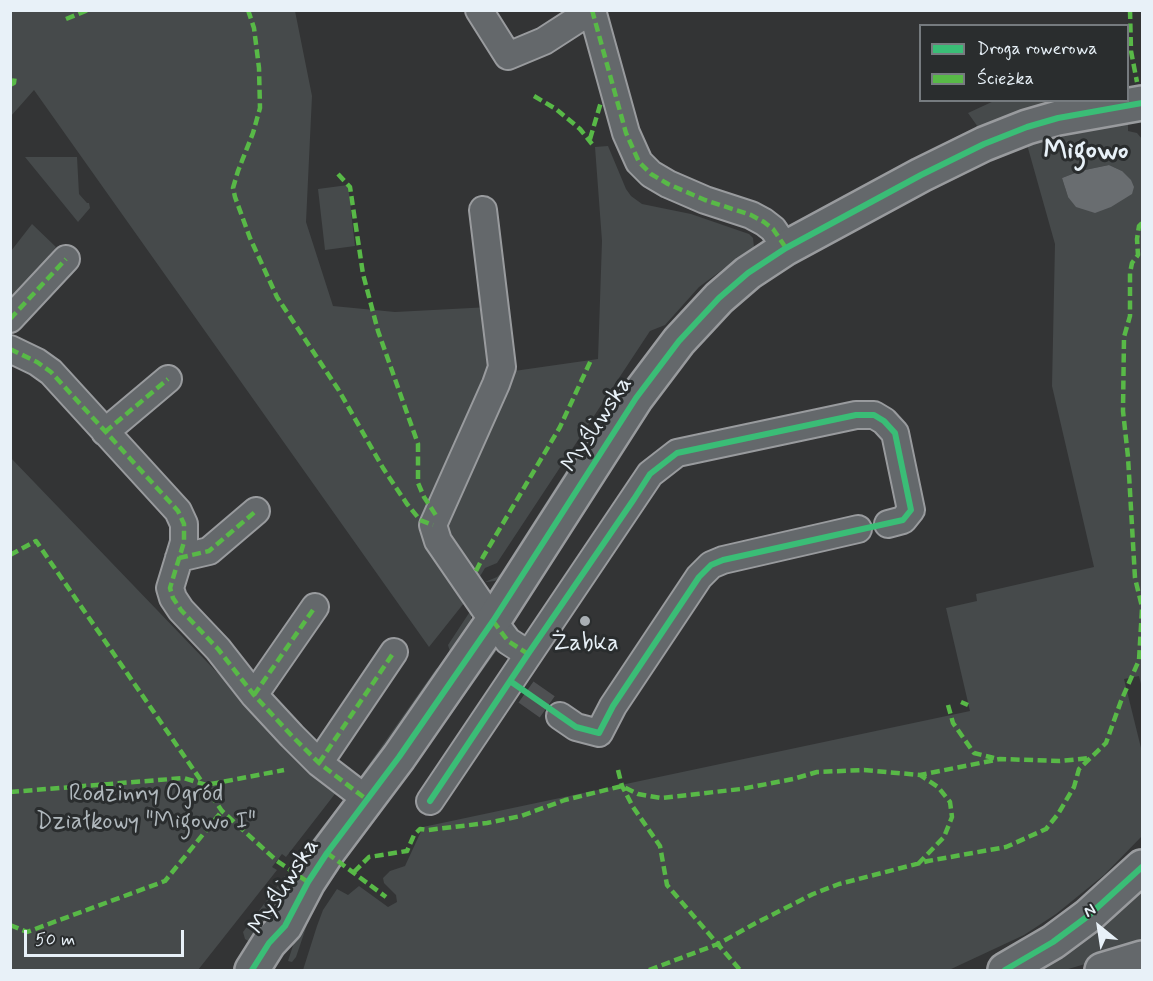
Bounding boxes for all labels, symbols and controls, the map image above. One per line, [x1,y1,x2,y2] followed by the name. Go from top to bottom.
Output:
[919,24,1129,102] legend
[977,37,1097,61] text: Droga rowerowa
[977,67,1034,91] text: Ścieżka
[1044,136,1128,168] district label: Migowo
[556,372,640,478] street label: Myśliwska
[578,614,592,628] marker: Żabka
[551,631,619,659] place label: Żabka
[36,781,256,837] park label: Rodzinny Ogród Działkowy "Migowo I"
[243,834,327,940] street label: Myśliwska
[1069,897,1129,957] north arrow
[1080,899,1100,923] text: N
[27,918,188,956] scale bar
[35,928,75,952] text: 50 m

